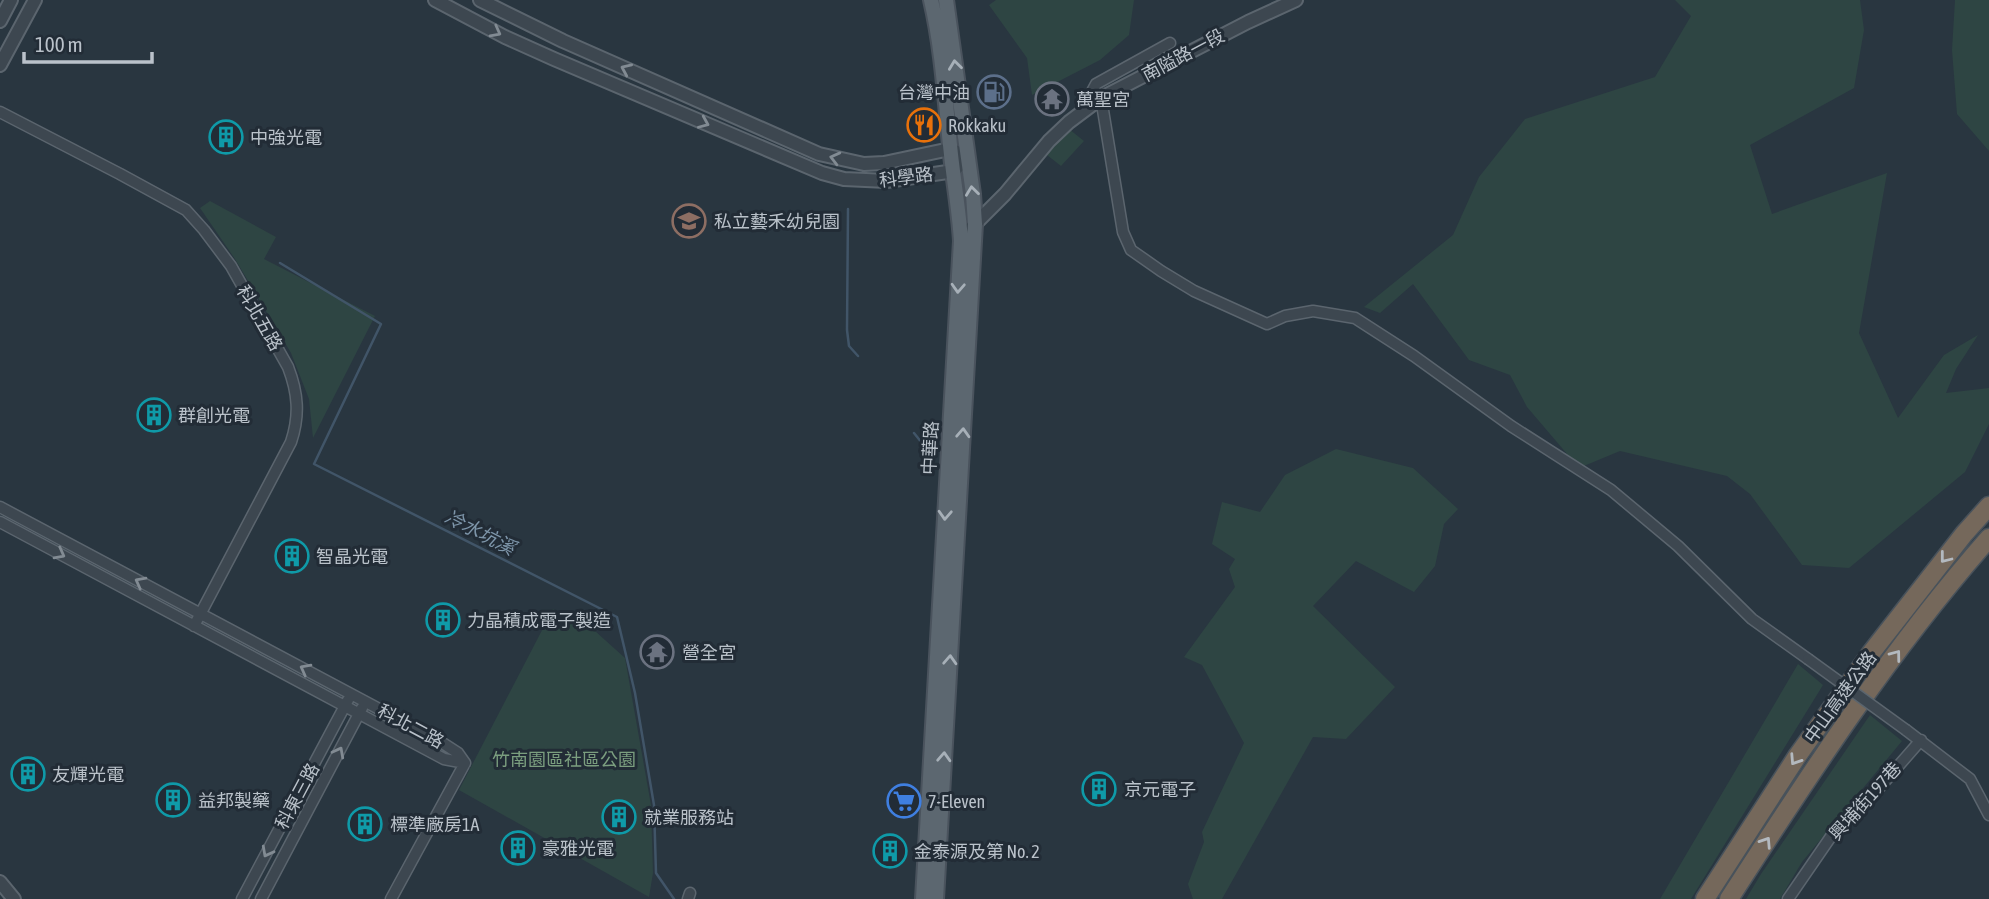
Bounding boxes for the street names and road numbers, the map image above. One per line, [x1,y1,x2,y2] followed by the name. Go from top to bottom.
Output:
[1138,25,1228,85] street label: 南隘路一段
[878,163,934,191] street label: 科學路
[233,282,287,354] street label: 科北五路
[918,420,942,476] street label: 中華路
[1800,647,1880,747] street label: 中山高速公路
[374,700,448,752] street label: 科北二路
[1825,758,1905,844] street label: 興埔街197巷
[271,759,323,833] street label: 科東三路

